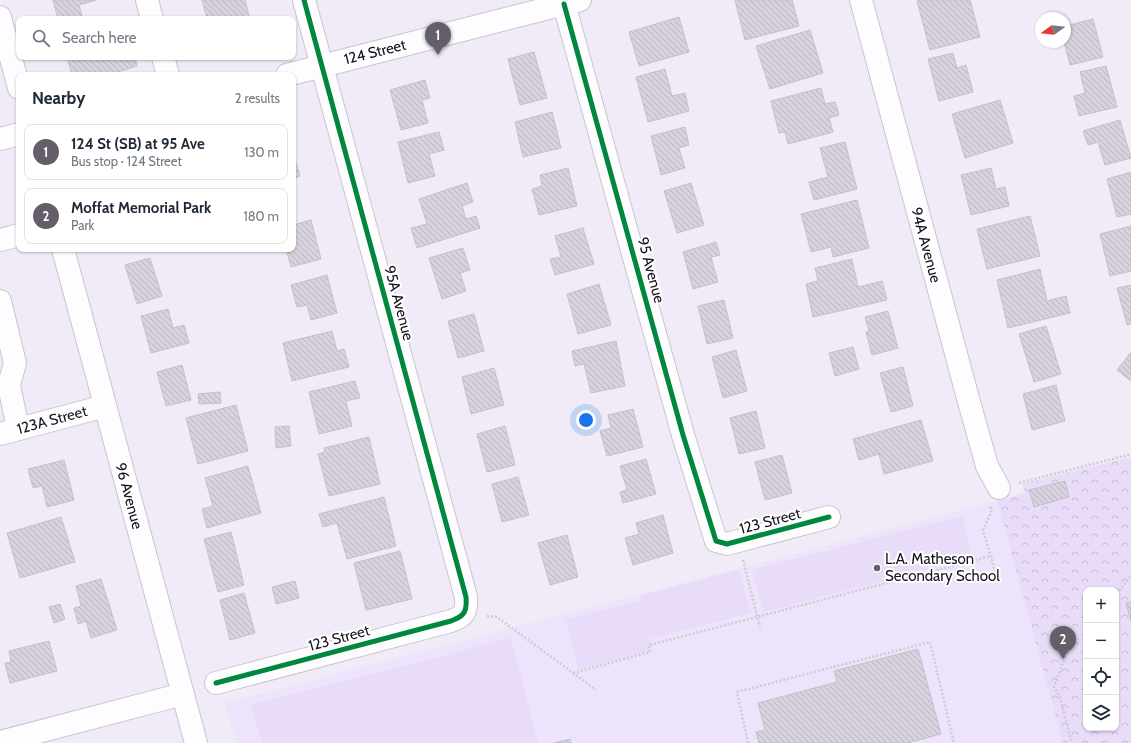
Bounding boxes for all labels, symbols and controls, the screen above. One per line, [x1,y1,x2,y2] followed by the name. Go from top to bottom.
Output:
[1035,12,1071,48] north arrow
[16,16,296,60] search box
[425,22,451,55] pin: 1
[30,27,52,49] icon: search
[62,29,137,47] text: Search here
[342,36,408,68] street label: 124 Street
[32,88,85,108] text: Nearby
[235,90,280,106] text: 2 results
[71,135,205,153] text: 124 St (SB) at 95 Ave
[44,144,48,160] text: 1
[244,144,279,160] text: 130 m
[71,153,182,169] text: Bus stop · 124 Street
[71,199,211,217] text: Moffat Memorial Park
[907,205,945,285] street label: 94A Avenue
[43,208,49,224] text: 2
[243,208,279,224] text: 180 m
[71,217,94,233] text: Park
[634,235,669,305] street label: 95 Avenue
[380,264,418,343] street label: 95A Avenue
[15,402,89,438] street label: 123A Street
[576,410,596,430] your location
[112,461,147,531] street label: 96 Avenue
[737,504,803,538] street label: 123 Street
[885,550,1000,585] place label: L.A. Matheson Secondary School
[872,563,882,573] marker: L.A. Matheson Secondary School
[1083,587,1119,731] map controls
[1083,587,1119,623] button: +
[306,621,372,655] street label: 123 Street
[1083,623,1119,659] button: −
[1050,626,1076,659] pin: 2
[1083,659,1119,695] button: locate
[1083,695,1119,731] button: layers

